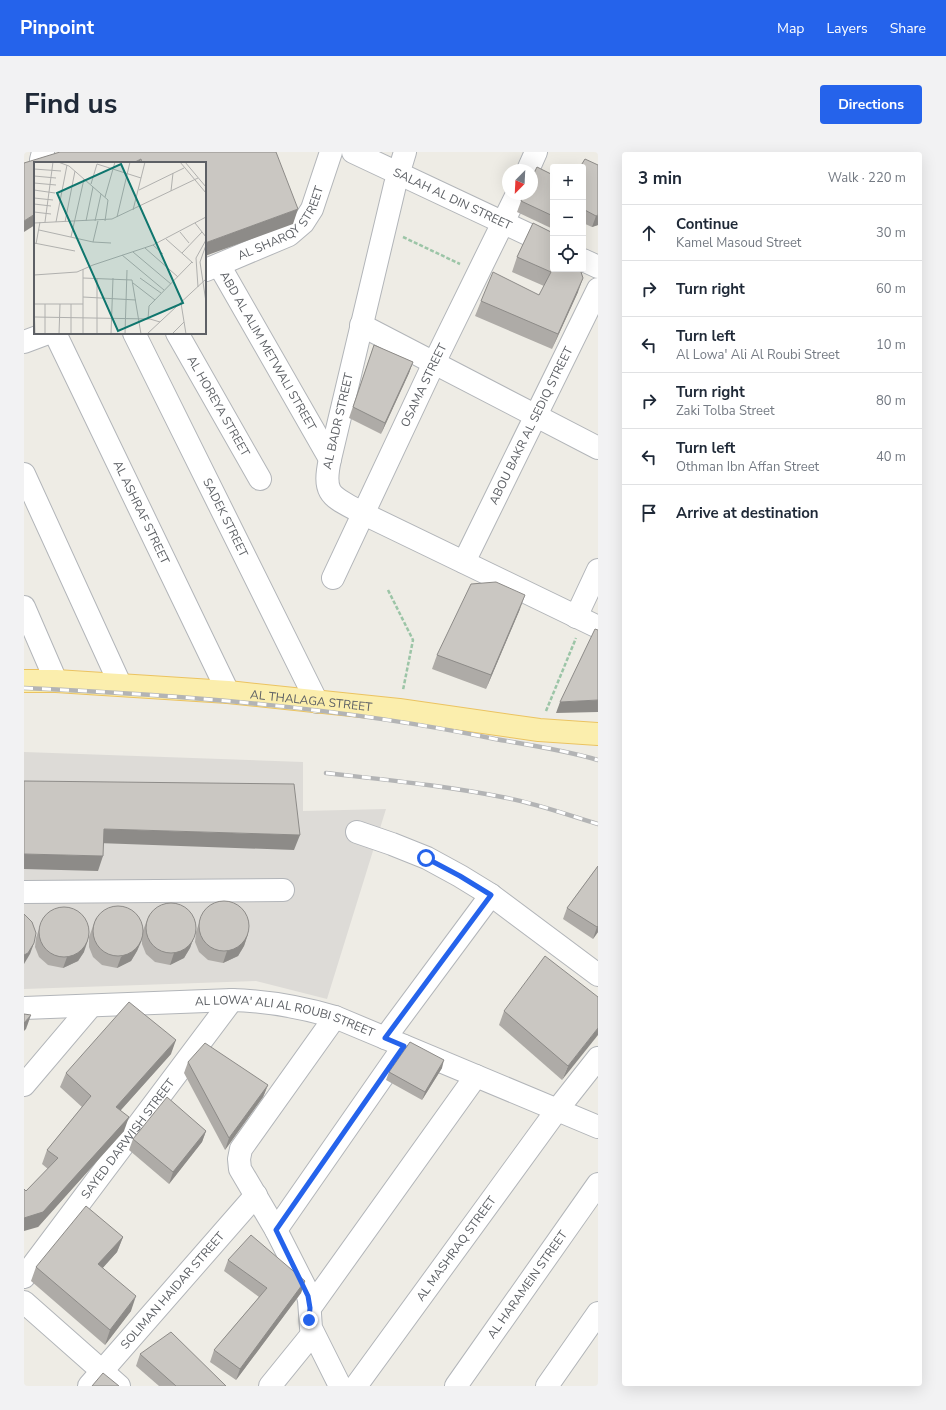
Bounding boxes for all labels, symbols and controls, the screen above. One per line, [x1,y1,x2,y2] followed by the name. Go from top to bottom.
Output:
[20,15,94,41] text: Pinpoint
[777,19,804,38] text: Map
[826,19,868,38] text: Layers
[890,19,926,38] text: Share
[24,85,118,123] text: Find us
[820,85,922,124] button: Directions
[34,162,206,334] inset map
[391,164,515,234] street label: SALAH AL DIN STREET
[502,164,538,200] north arrow
[550,164,586,272] map controls
[550,164,586,200] button: +
[638,167,682,190] text: 3 min
[828,169,906,187] text: Walk · 220 m
[235,183,327,264] street label: AL SHARQY STREET
[550,200,586,236] button: −
[676,214,738,234] text: Continue
[638,222,660,244] icon: ahead
[876,224,906,242] text: 30 m
[676,234,801,252] text: Kamel Masoud Street
[550,236,586,272] button: locate
[216,268,320,434] street label: ABD AL ALIM METWALI STREET
[638,278,660,300] icon: right
[676,279,745,299] text: Turn right
[876,280,906,298] text: 60 m
[676,326,735,346] text: Turn left
[638,334,660,356] icon: left
[876,336,906,354] text: 10 m
[397,340,451,430] street label: OSAMA STREET
[485,343,577,507] street label: ABOU BAKR AL SEDIQ STREET
[676,346,840,364] text: Al Lowa' Ali Al Roubi Street
[184,353,254,460] street label: AL HOREYA STREET
[319,370,357,471] street label: AL BADR STREET
[676,382,745,402] text: Turn right
[638,390,660,412] icon: right
[876,392,906,410] text: 80 m
[676,402,774,420] text: Zaki Tolba Street
[676,438,735,458] text: Turn left
[638,446,660,468] icon: left
[876,448,906,466] text: 40 m
[110,458,174,568] street label: AL ASHRAF STREET
[676,458,819,476] text: Othman Ibn Affan Street
[199,475,252,560] street label: SADEK STREET
[638,502,660,524] icon: arrive
[676,503,819,523] text: Arrive at destination
[249,686,374,715] street label: AL THALAGA STREET
[417,849,435,867] route start
[194,992,378,1041] street label: AL LOWA' ALI AL ROUBI STREET
[77,1075,179,1202] street label: SAYED DARWISH STREET
[412,1192,500,1304] street label: AL MASHRAQ STREET
[484,1227,571,1342] street label: AL HARAMEIN STREET
[117,1228,229,1352] street label: SOLIMAN HAIDAR STREET
[300,1311,318,1329] route end

